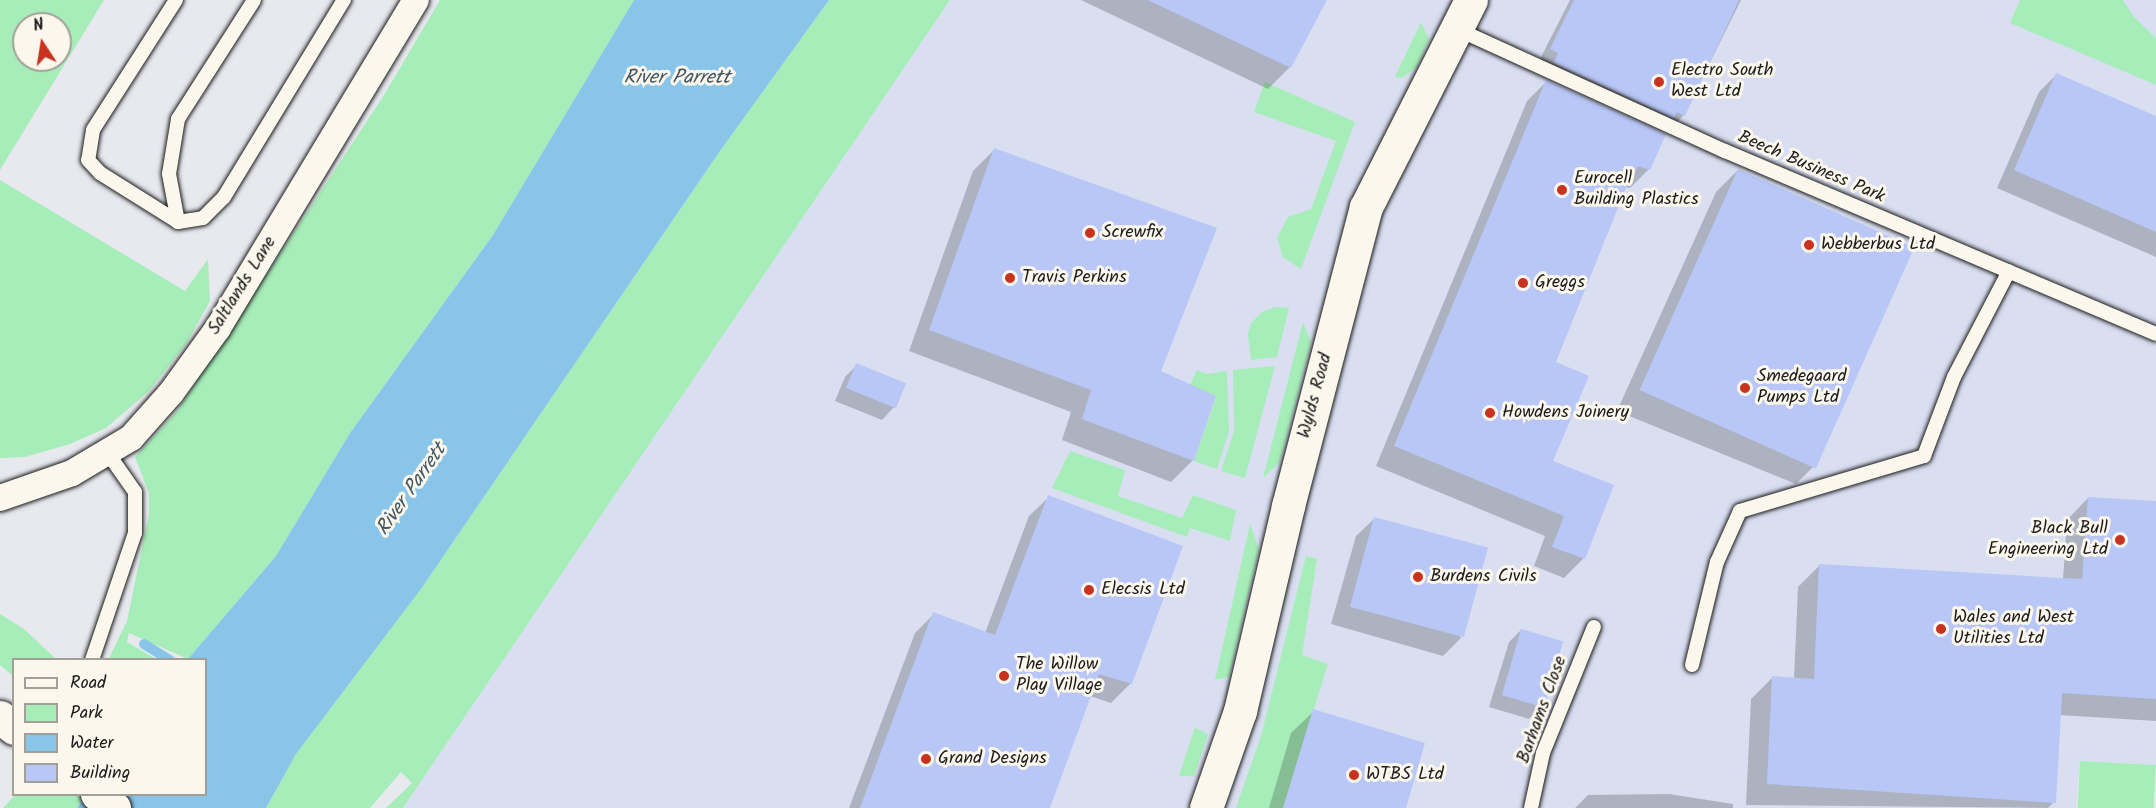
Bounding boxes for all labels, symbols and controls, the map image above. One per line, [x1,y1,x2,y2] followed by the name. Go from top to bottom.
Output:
[12,12,72,72] north arrow
[31,13,46,39] text: N
[1671,61,1773,104] place label: Electro South West Ltd
[624,66,730,90] water label: River Parrett
[1652,75,1666,89] marker: Electro South West Ltd
[1734,127,1888,209] street label: Beech Business Park
[1574,169,1699,212] place label: Eurocell Building Plastics
[1555,183,1569,197] marker: Eurocell Building Plastics
[1102,222,1163,244] place label: Screwfix
[1083,226,1097,240] marker: Screwfix
[204,233,282,339] street label: Saltlands Lane
[1821,234,1935,256] place label: Webberbus Ltd
[1802,238,1816,252] marker: Webberbus Ltd
[1022,267,1127,289] place label: Travis Perkins
[1003,271,1017,285] marker: Travis Perkins
[1535,272,1585,294] place label: Greggs
[1516,276,1530,290] marker: Greggs
[1294,351,1338,441] street label: Wylds Road
[1757,367,1846,410] place label: Smedegaard Pumps Ltd
[1738,381,1752,395] marker: Smedegaard Pumps Ltd
[1502,402,1629,424] place label: Howdens Joinery
[1483,406,1497,420] marker: Howdens Joinery
[372,440,452,540] water label: River Parrett
[1988,519,2108,562] place label: Black Bull Engineering Ltd
[2113,533,2127,547] marker: Black Bull Engineering Ltd
[1430,566,1537,588] place label: Burdens Civils
[1411,570,1425,584] marker: Burdens Civils
[1101,579,1185,601] place label: Elecsis Ltd
[1082,583,1096,597] marker: Elecsis Ltd
[1953,608,2074,650] place label: Wales and West Utilities Ltd
[1934,622,1948,636] marker: Wales and West Utilities Ltd
[1514,654,1572,766] street label: Barhams Close
[1016,655,1102,698] place label: The Willow Play Village
[12,658,207,796] legend
[70,669,106,698] text: Road
[997,669,1011,683] marker: The Willow Play Village
[70,699,103,728] text: Park
[70,729,114,758] text: Water
[938,748,1047,770] place label: Grand Designs
[919,752,933,766] marker: Grand Designs
[70,759,130,788] text: Building
[1366,764,1444,786] place label: WTBS Ltd
[1347,768,1361,782] marker: WTBS Ltd

